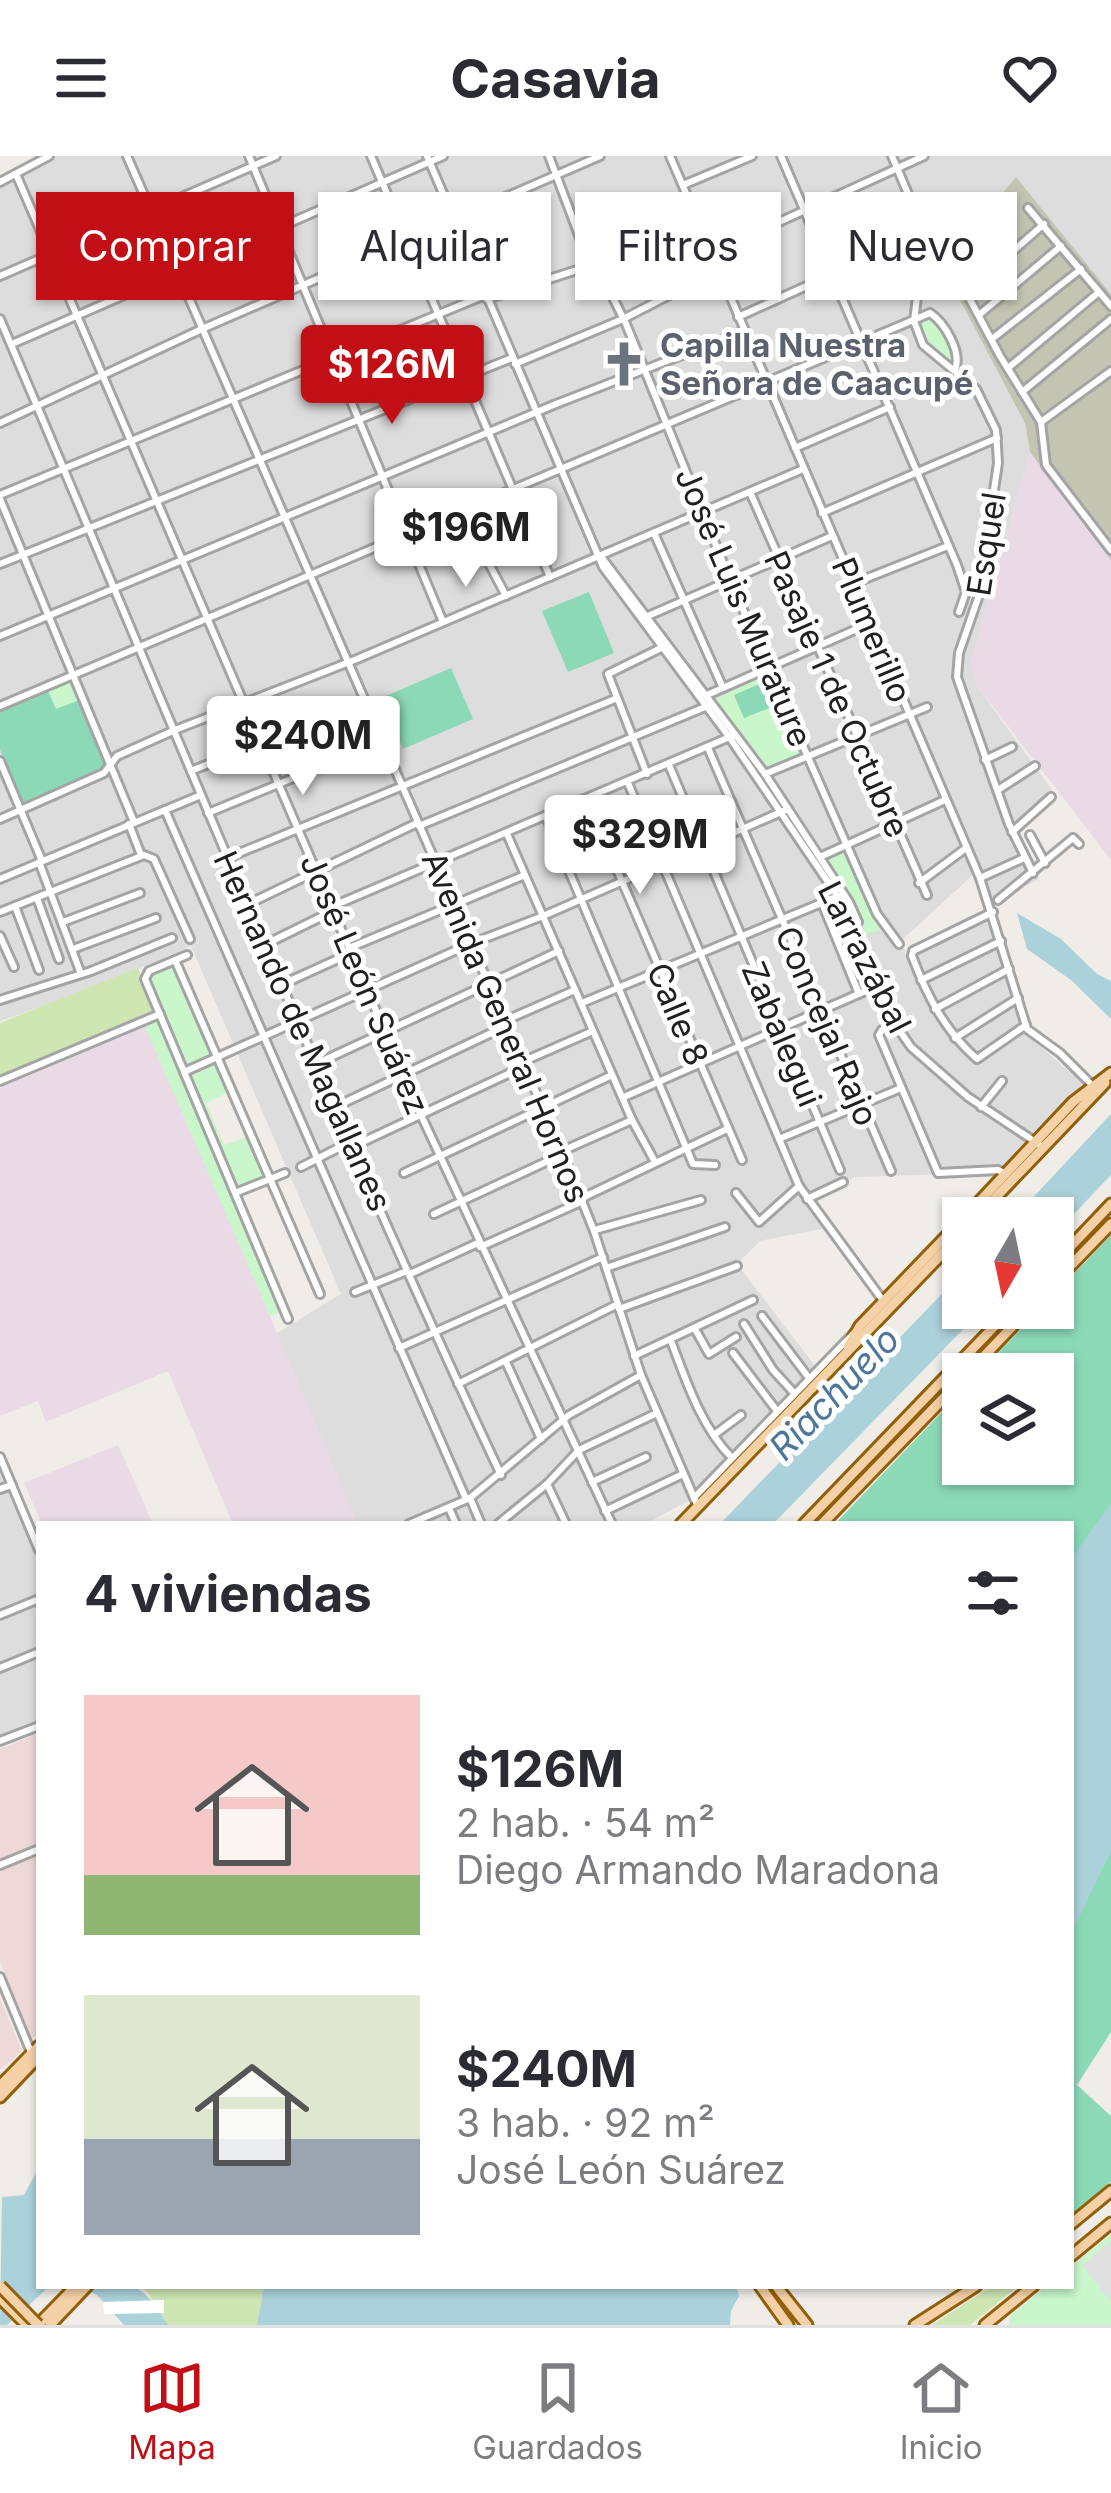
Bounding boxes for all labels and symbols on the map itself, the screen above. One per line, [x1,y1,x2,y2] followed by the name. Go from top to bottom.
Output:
[308,325,476,427] pin: $126M
[660,325,973,403] place label: Capilla Nuestra Señora de Caacupé
[599,339,649,389] church icon: Capilla Nuestra Señora de Caacupé
[667,462,821,752] street label: José Luis Murature
[382,488,550,590] pin: $196M
[958,489,1014,599] street label: Esquel
[756,545,918,843] street label: Pasaje 1 de Octubre
[824,552,920,708] street label: Plumerillo
[219,696,387,798] pin: $240M
[556,795,724,897] pin: $329M
[205,845,401,1217] street label: Hernando de Magallanes
[414,845,598,1209] street label: Avenida General Hornos
[292,848,438,1120] street label: José León Suárez
[810,874,920,1040] street label: Larrazábal
[767,920,887,1132] street label: Concejal Rajo
[734,956,830,1112] street label: Zabalegui
[639,957,717,1071] street label: Calle 8
[942,1197,1074,1329] north arrow
[760,1317,908,1469] water label: Riachuelo

